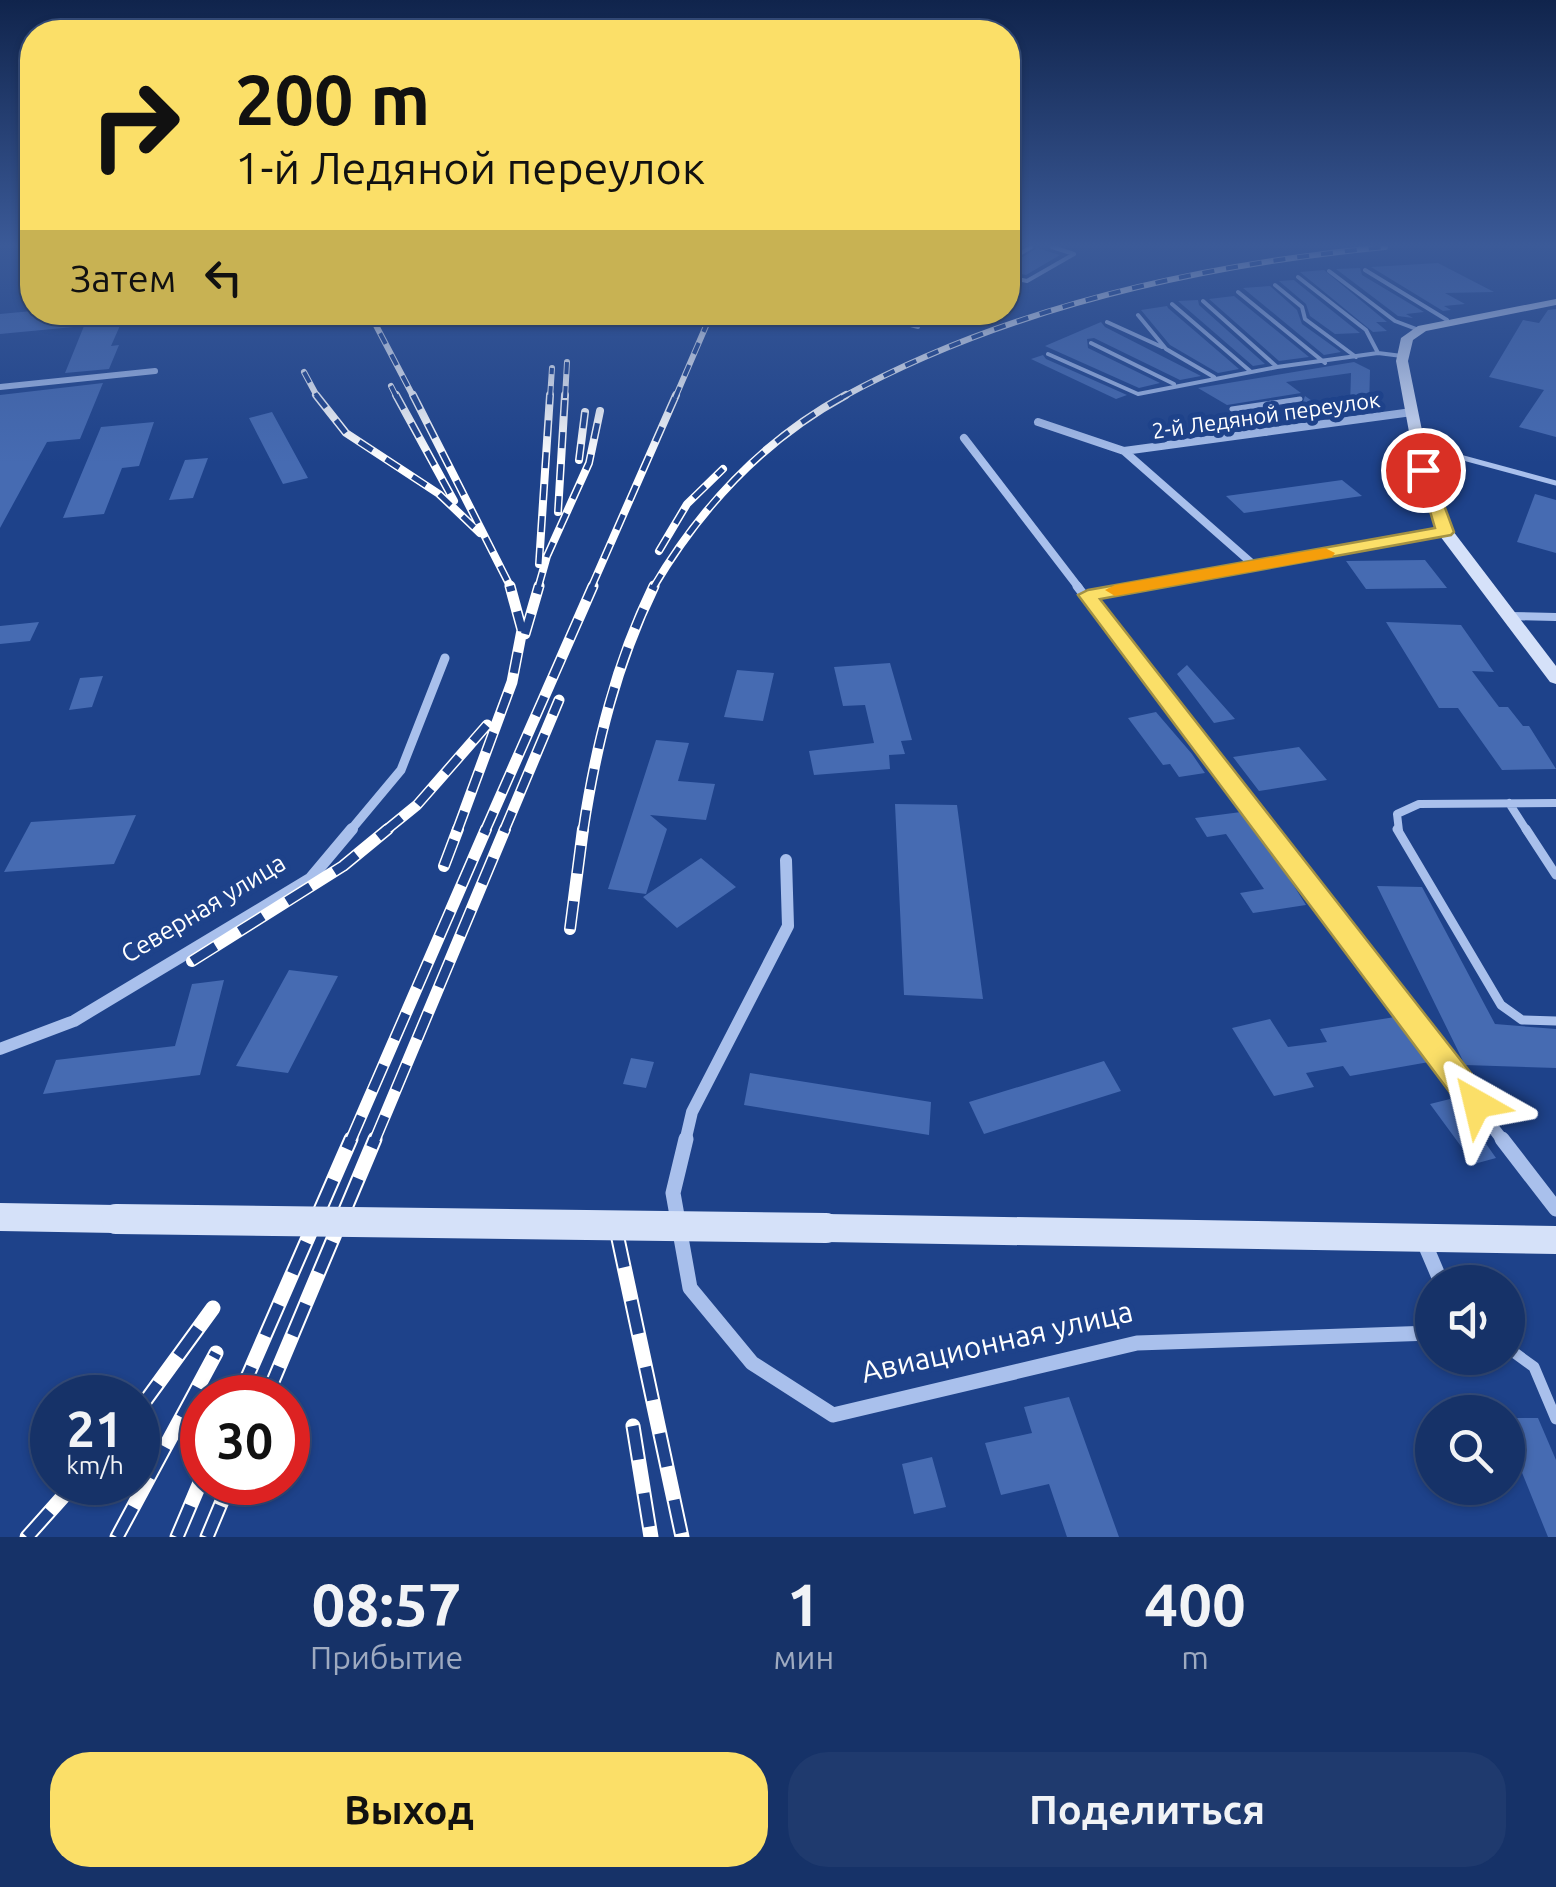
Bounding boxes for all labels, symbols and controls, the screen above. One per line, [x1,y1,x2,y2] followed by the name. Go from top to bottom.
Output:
[70,60,200,190] icon: right
[235,60,430,138] text: 200 m
[235,142,705,193] text: 1-й Ледяной переулок
[196,250,251,305] icon: left
[70,257,176,299] text: Затем
[1150,386,1381,443] street label: 2-й Ледяной переулок
[1381,428,1466,513] pin
[1396,443,1451,498] icon: arrive
[116,848,290,968] street label: Северная улица
[1425,1052,1529,1156] position arrow
[1415,1265,1525,1505] map controls
[1415,1265,1525,1375] button: sound
[858,1293,1136,1389] street label: Авиационная улица
[180,1375,310,1505] speed limit sign: 30
[1415,1395,1525,1505] button: search
[67,1400,123,1456] text: 21
[66,1451,124,1479] text: km/h
[312,1570,462,1637] text: 08:57
[787,1570,821,1637] text: 1
[1144,1570,1246,1637] text: 400
[310,1639,463,1675] text: Прибытие
[773,1639,834,1675] text: мин
[1181,1639,1209,1675] text: m
[50,1752,768,1867] button: Выход
[788,1752,1506,1867] button: Поделиться

